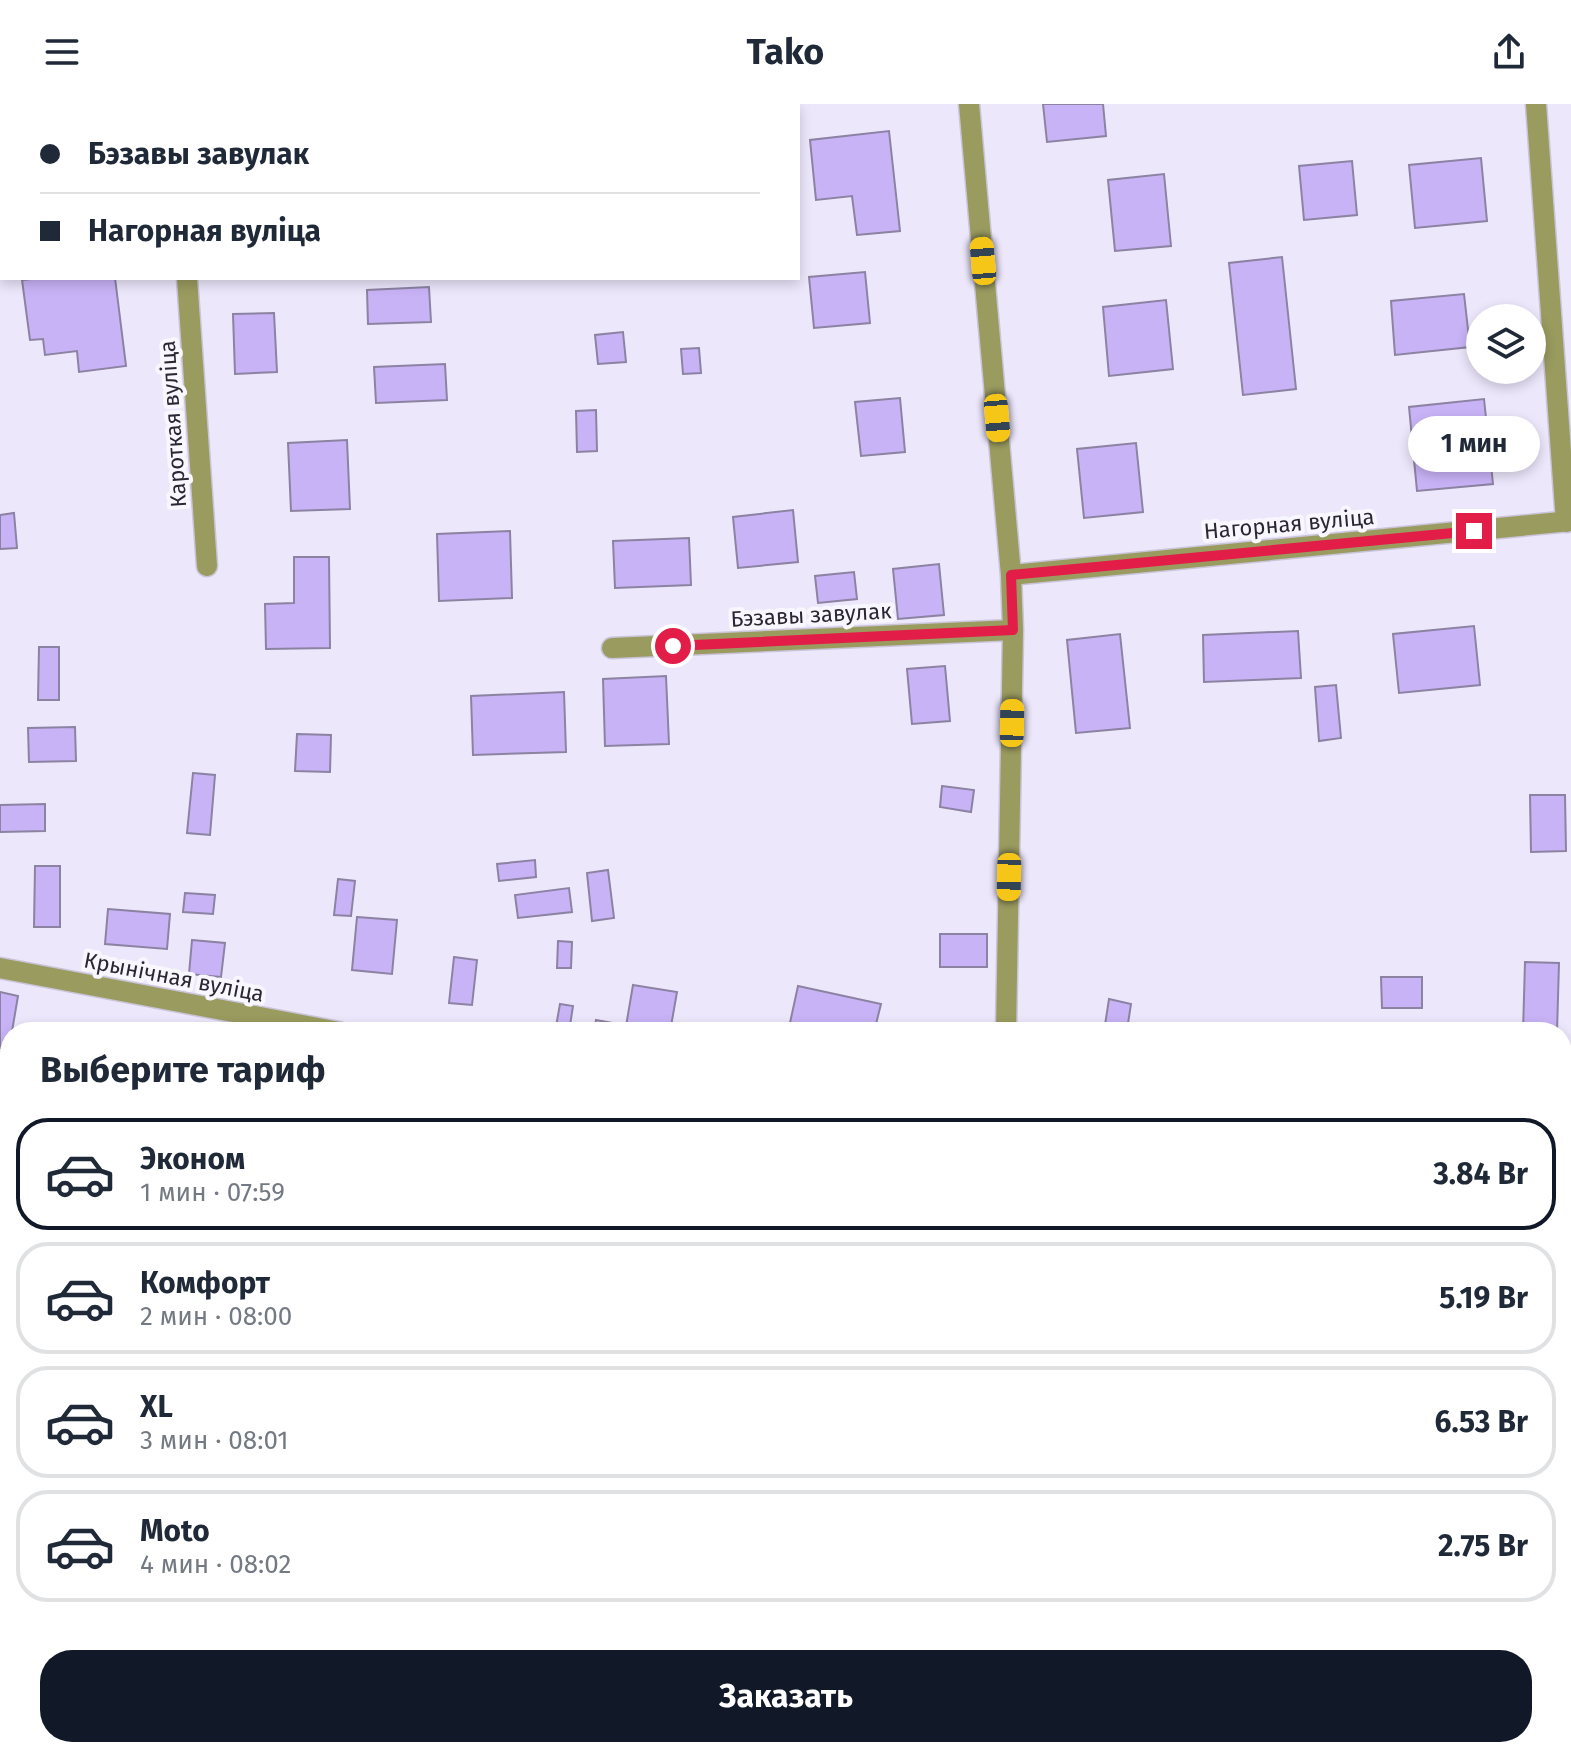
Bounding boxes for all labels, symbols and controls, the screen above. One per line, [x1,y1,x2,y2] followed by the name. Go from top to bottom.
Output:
[40,30,84,74] icon: menu
[747,30,824,74] text: Tako
[1487,30,1531,74] icon: share
[88,136,309,172] text: Бэзавы завулак
[88,213,321,249] text: Нагорная вуліца
[969,236,997,286] car
[1466,304,1546,384] map controls
[1466,304,1546,384] button: layers
[154,340,192,508] street label: Кароткая вуліца
[983,393,1011,443] car
[1408,415,1540,471] callout: 1 мин
[1441,428,1507,459] text: 1 мин
[1203,503,1375,545] street label: Нагорная вуліца
[1456,513,1492,549] route end
[730,597,893,633] street label: Бэзавы завулак
[655,628,691,664] route start
[1000,699,1024,747] car
[997,853,1021,901] car
[82,946,266,1008] street label: Крынічная вуліца
[40,1048,326,1092] text: Выберите тариф
[44,1138,116,1210] icon: car
[140,1141,245,1177] text: Эконом
[1433,1156,1528,1192] text: 3.84 Br
[140,1177,285,1208] text: 1 мин · 07:59
[44,1262,116,1334] icon: car
[140,1265,270,1301] text: Комфорт
[1439,1280,1528,1316] text: 5.19 Br
[140,1301,292,1332] text: 2 мин · 08:00
[44,1386,116,1458] icon: car
[140,1389,173,1425] text: XL
[1435,1404,1528,1440] text: 6.53 Br
[140,1425,289,1456] text: 3 мин · 08:01
[44,1510,116,1582] icon: car
[140,1513,210,1549] text: Moto
[1438,1528,1528,1564] text: 2.75 Br
[140,1549,291,1580] text: 4 мин · 08:02
[40,1650,1532,1742] button: Заказать

